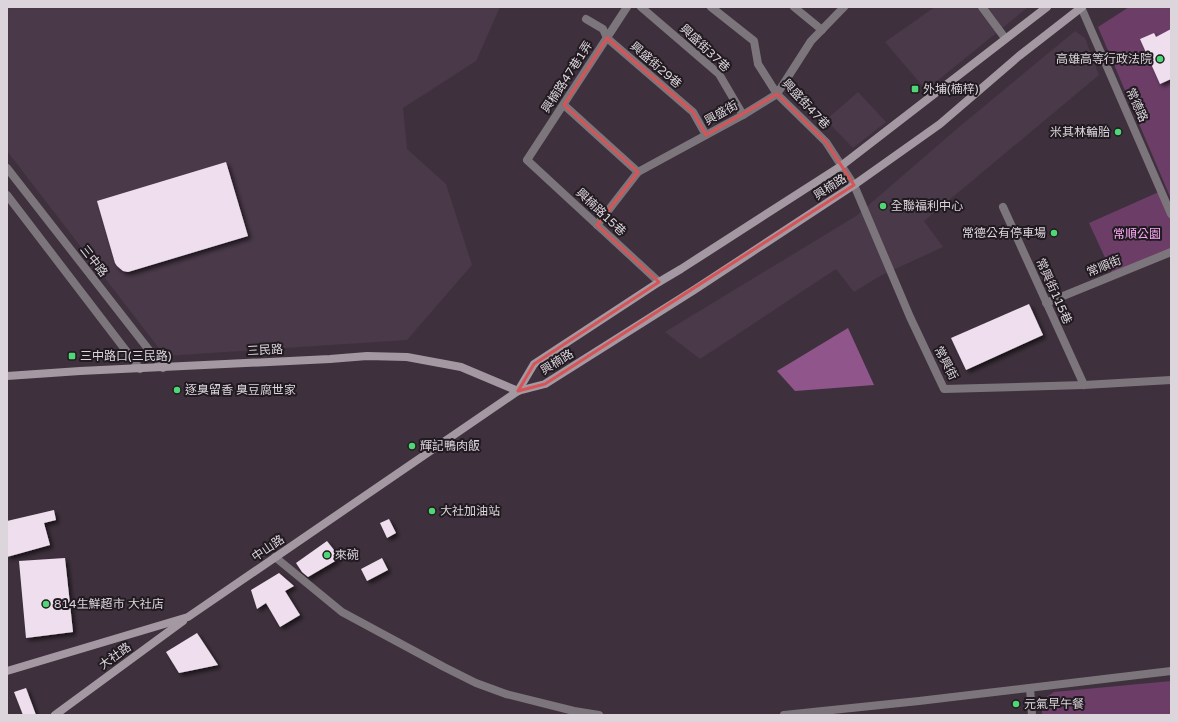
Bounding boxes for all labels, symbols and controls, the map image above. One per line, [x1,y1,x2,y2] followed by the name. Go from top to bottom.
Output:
[677,21,733,75] street label: 興盛街37巷
[539,39,595,115] street label: 興楠路47巷1弄
[628,39,684,91] street label: 興盛街29巷
[1056,52,1152,66] place label: 高雄高等行政法院
[1155,54,1165,64] marker: 高雄高等行政法院
[779,76,833,132] street label: 興盛街47巷
[923,82,979,96] place label: 外埔(楠梓)
[910,84,920,94] marker: 外埔(楠梓)
[1123,86,1151,124] street label: 常德路
[702,98,740,128] street label: 興盛街
[1050,125,1110,139] place label: 米其林輪胎
[1113,127,1123,137] marker: 米其林輪胎
[811,171,849,203] street label: 興楠路
[573,185,629,239] street label: 興楠路15巷
[891,199,963,213] place label: 全聯福利中心
[878,201,888,211] marker: 全聯福利中心
[962,226,1046,240] place label: 常德公有停車場
[1113,227,1161,241] park label: 常順公園
[1049,228,1059,238] marker: 常德公有停車場
[77,243,111,279] street label: 三中路
[1085,253,1123,279] street label: 常順街
[1033,256,1075,326] street label: 常興街115巷
[247,342,283,358] street label: 三民路
[931,344,961,382] street label: 常興街
[538,347,576,377] street label: 興楠路
[80,349,172,363] place label: 三中路口(三民路)
[67,351,77,361] marker: 三中路口(三民路)
[185,383,296,397] place label: 逐臭留香 臭豆腐世家
[172,385,182,395] marker: 逐臭留香 臭豆腐世家
[420,439,480,453] place label: 輝記鴨肉飯
[407,441,417,451] marker: 輝記鴨肉飯
[440,504,500,518] place label: 大社加油站
[427,506,437,516] marker: 大社加油站
[249,532,287,564] street label: 中山路
[335,548,359,562] place label: 來碗
[322,550,332,560] marker: 來碗
[54,597,164,611] place label: 814生鮮超市 大社店
[41,599,51,609] marker: 814生鮮超市 大社店
[96,640,134,672] street label: 大社路
[1024,697,1084,711] place label: 元氣早午餐
[1011,699,1021,709] marker: 元氣早午餐

